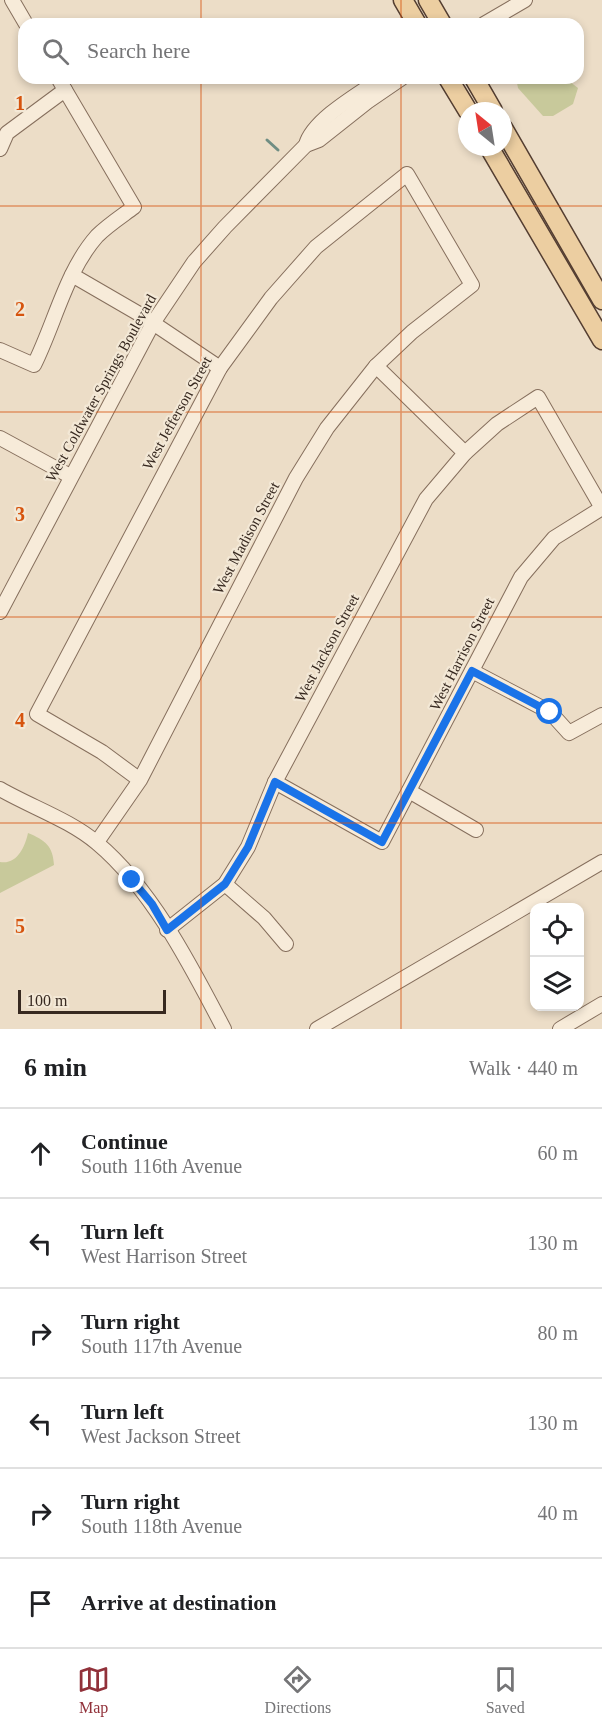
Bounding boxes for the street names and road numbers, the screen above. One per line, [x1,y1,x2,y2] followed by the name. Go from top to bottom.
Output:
[43,291,160,484] street label: West Coldwater Springs Boulevard
[139,353,215,472] street label: West Jefferson Street
[210,478,283,597] street label: West Madison Street
[292,591,363,705] street label: West Jackson Street
[427,594,498,713] street label: West Harrison Street

